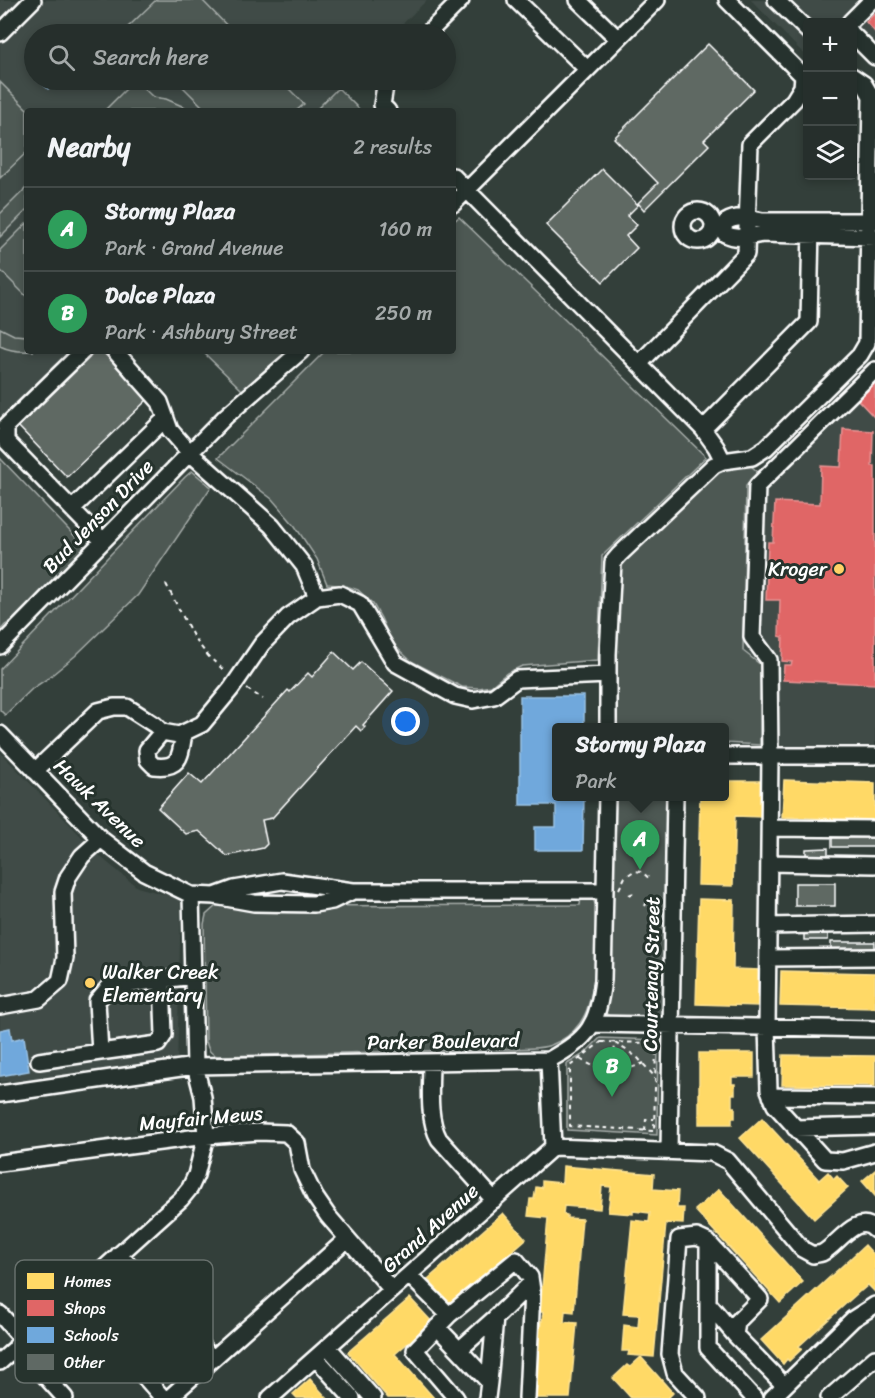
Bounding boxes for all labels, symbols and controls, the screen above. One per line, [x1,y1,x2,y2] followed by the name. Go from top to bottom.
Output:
[803,18,857,180] map controls
[803,18,857,72] button: +
[24,24,456,90] search box
[93,38,209,77] text: Search here
[45,41,78,74] icon: search
[803,72,857,126] button: −
[48,124,130,170] text: Nearby
[803,126,857,180] button: layers
[353,130,432,165] text: 2 results
[105,192,235,231] text: Stormy Plaza
[61,212,74,247] text: A
[379,212,432,247] text: 160 m
[105,231,283,266] text: Park · Grand Avenue
[105,276,215,315] text: Dolce Plaza
[61,296,74,331] text: B
[375,296,432,331] text: 250 m
[105,315,298,350] text: Park · Ashbury Street
[34,451,163,582] street label: Bud Jenson Drive
[768,552,828,587] place label: Kroger
[832,562,846,576] marker: Kroger
[391,707,420,736] your location
[552,723,729,801] popup
[576,725,705,764] text: Stormy Plaza
[45,750,154,857] street label: Hawk Avenue
[576,764,617,799] text: Park
[620,820,660,870] pin: A
[633,896,670,1052] street label: Courtenay Street
[102,955,219,1013] place label: Walker Creek Elementary
[83,976,97,990] marker: Walker Creek Elementary
[367,1023,521,1060] street label: Parker Boulevard
[592,1048,632,1097] pin: B
[138,1096,265,1141] street label: Mayfair Mews
[373,1175,487,1282] street label: Grand Avenue
[15,1260,213,1383] legend
[64,1267,112,1296] text: Homes
[64,1294,106,1323] text: Shops
[64,1321,119,1350] text: Schools
[64,1348,106,1377] text: Other

